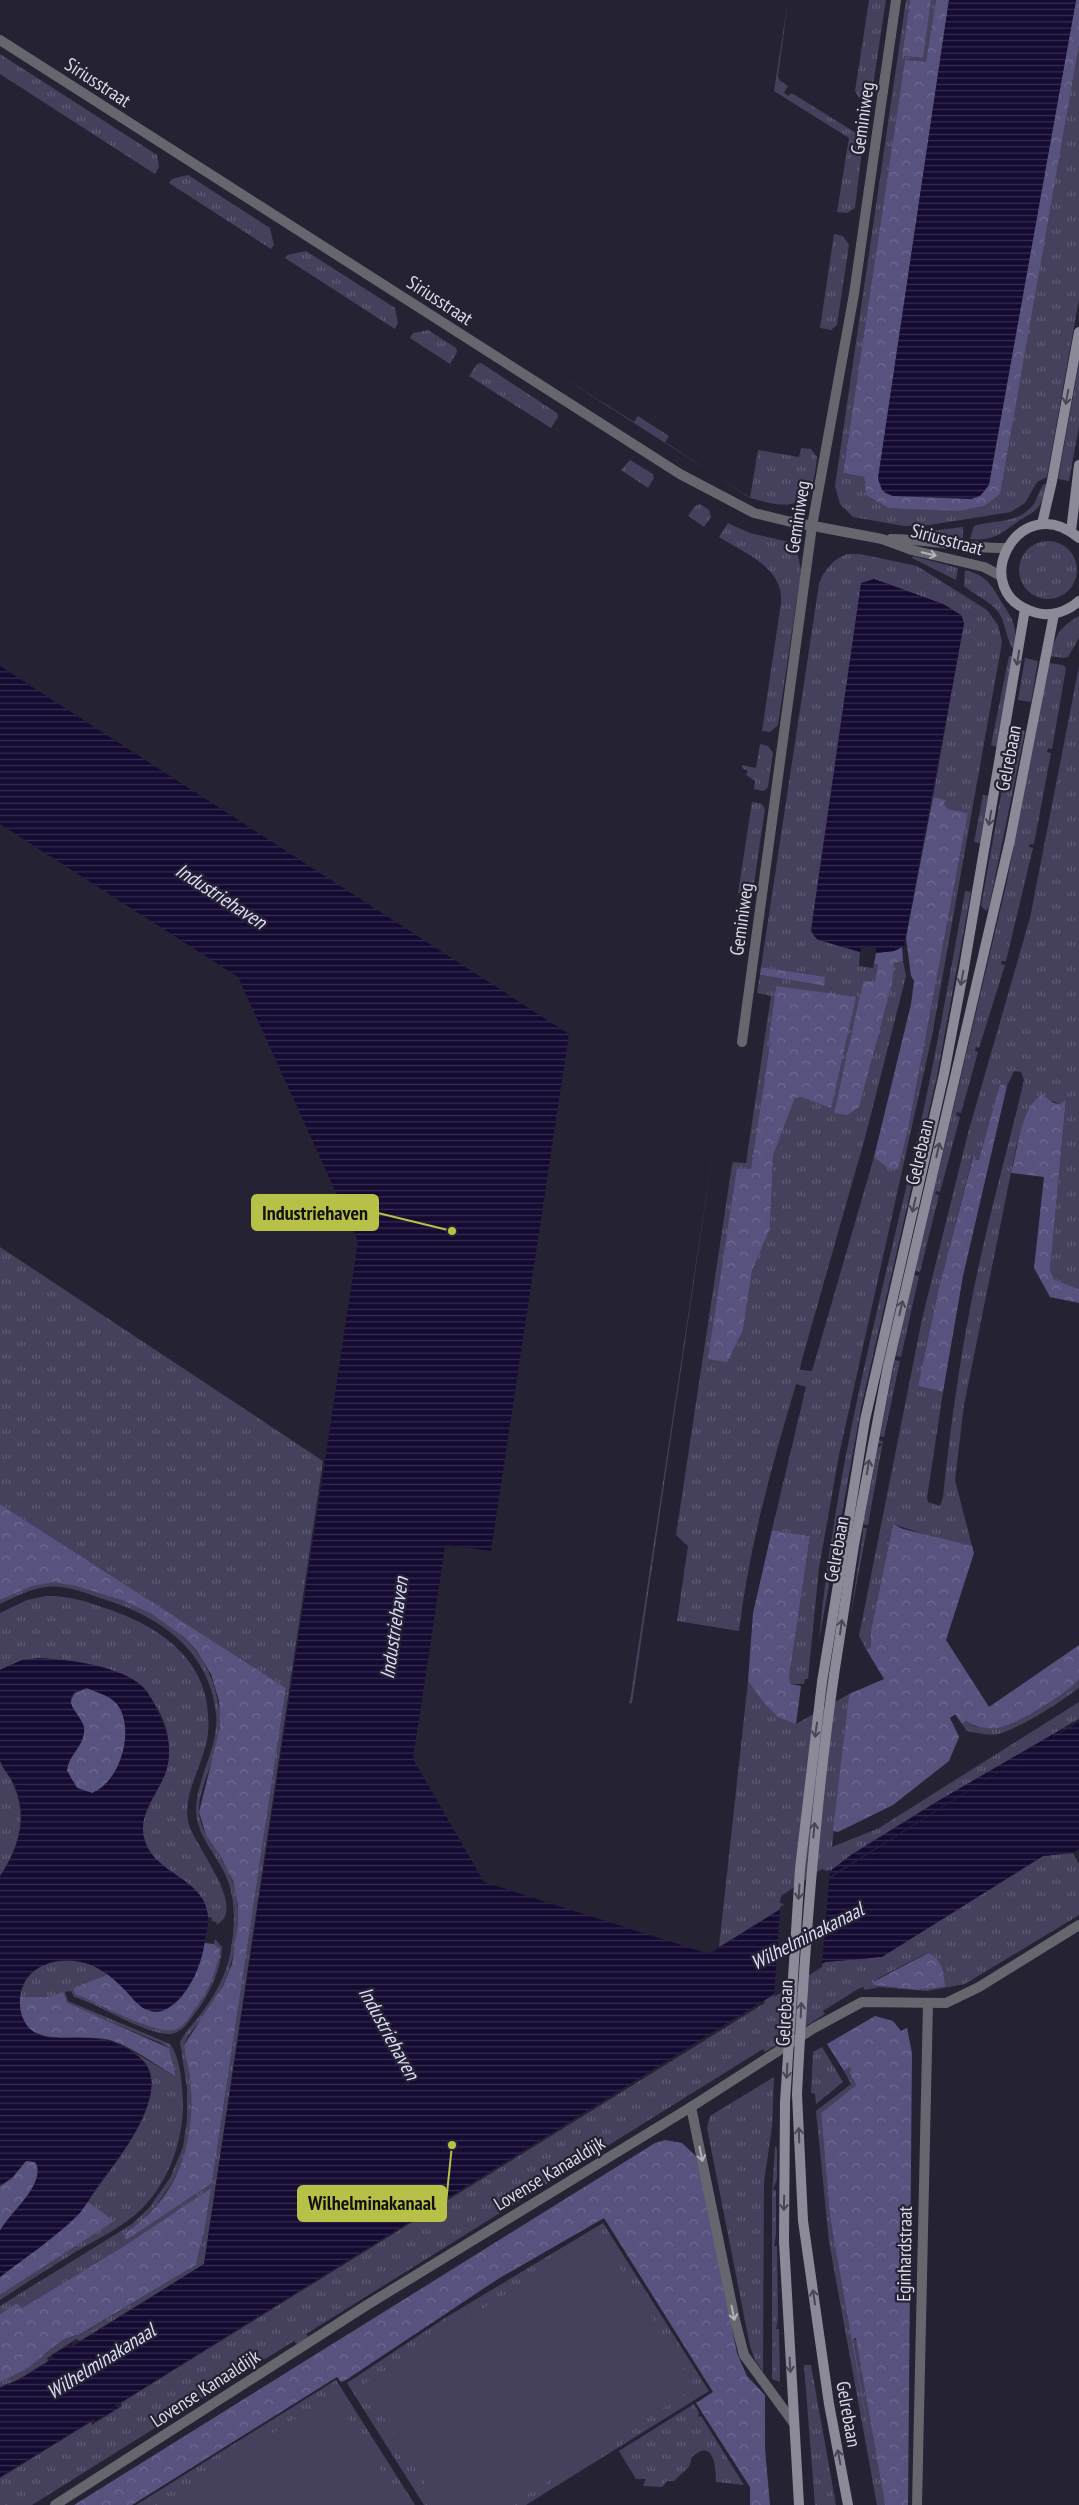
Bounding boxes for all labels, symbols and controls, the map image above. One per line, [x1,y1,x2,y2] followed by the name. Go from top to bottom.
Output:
[61,52,136,113] street label: Siriusstraat
[845,80,879,156] street label: Geminiweg
[403,270,478,331] street label: Siriusstraat
[1062,389,1072,405] one-way arrow
[779,479,815,555] street label: Geminiweg
[908,518,986,560] street label: Siriusstraat
[920,549,936,559] one-way arrow
[1013,649,1023,665] one-way arrow
[990,723,1026,793] street label: Gelrebaan
[985,809,995,825] one-way arrow
[171,857,272,936] water label: Industriehaven
[724,881,758,957] street label: Geminiweg
[957,969,967,985] one-way arrow
[900,1117,938,1187] street label: Gelrebaan
[934,1142,943,1158] one-way arrow
[252,1195,378,1230] callout: Industriehaven
[909,1197,918,1213] one-way arrow
[262,1200,368,1226] text: Industriehaven
[897,1300,906,1316] one-way arrow
[864,1459,874,1475] one-way arrow
[818,1514,854,1584] street label: Gelrebaan
[374,1574,414,1681] water label: Industriehaven
[836,1619,846,1635] one-way arrow
[810,1722,820,1738] one-way arrow
[809,1823,819,1839] one-way arrow
[794,1883,803,1899] one-way arrow
[746,1895,870,1976] water label: Wilhelminakanaal
[770,1979,798,2047] street label: Gelrebaan
[353,1982,426,2085] water label: Industriehaven
[797,2002,806,2018] one-way arrow
[783,2063,792,2079] one-way arrow
[794,2127,804,2144] one-way arrow
[489,2130,609,2216] street label: Lovense Kanaaldijk
[697,2146,706,2162] one-way arrow
[298,2186,446,2221] callout: Wilhelminakanaal
[307,2190,436,2216] text: Wilhelminakanaal
[779,2194,789,2211] one-way arrow
[891,2205,917,2302] street label: Eginhardstraat
[808,2289,818,2305] one-way arrow
[729,2305,739,2321] one-way arrow
[42,2316,162,2405] water label: Wilhelminakanaal
[146,2343,265,2432] street label: Lovense Kanaaldijk
[786,2357,795,2373] one-way arrow
[831,2379,867,2449] street label: Gelrebaan
[834,2449,844,2465] one-way arrow

